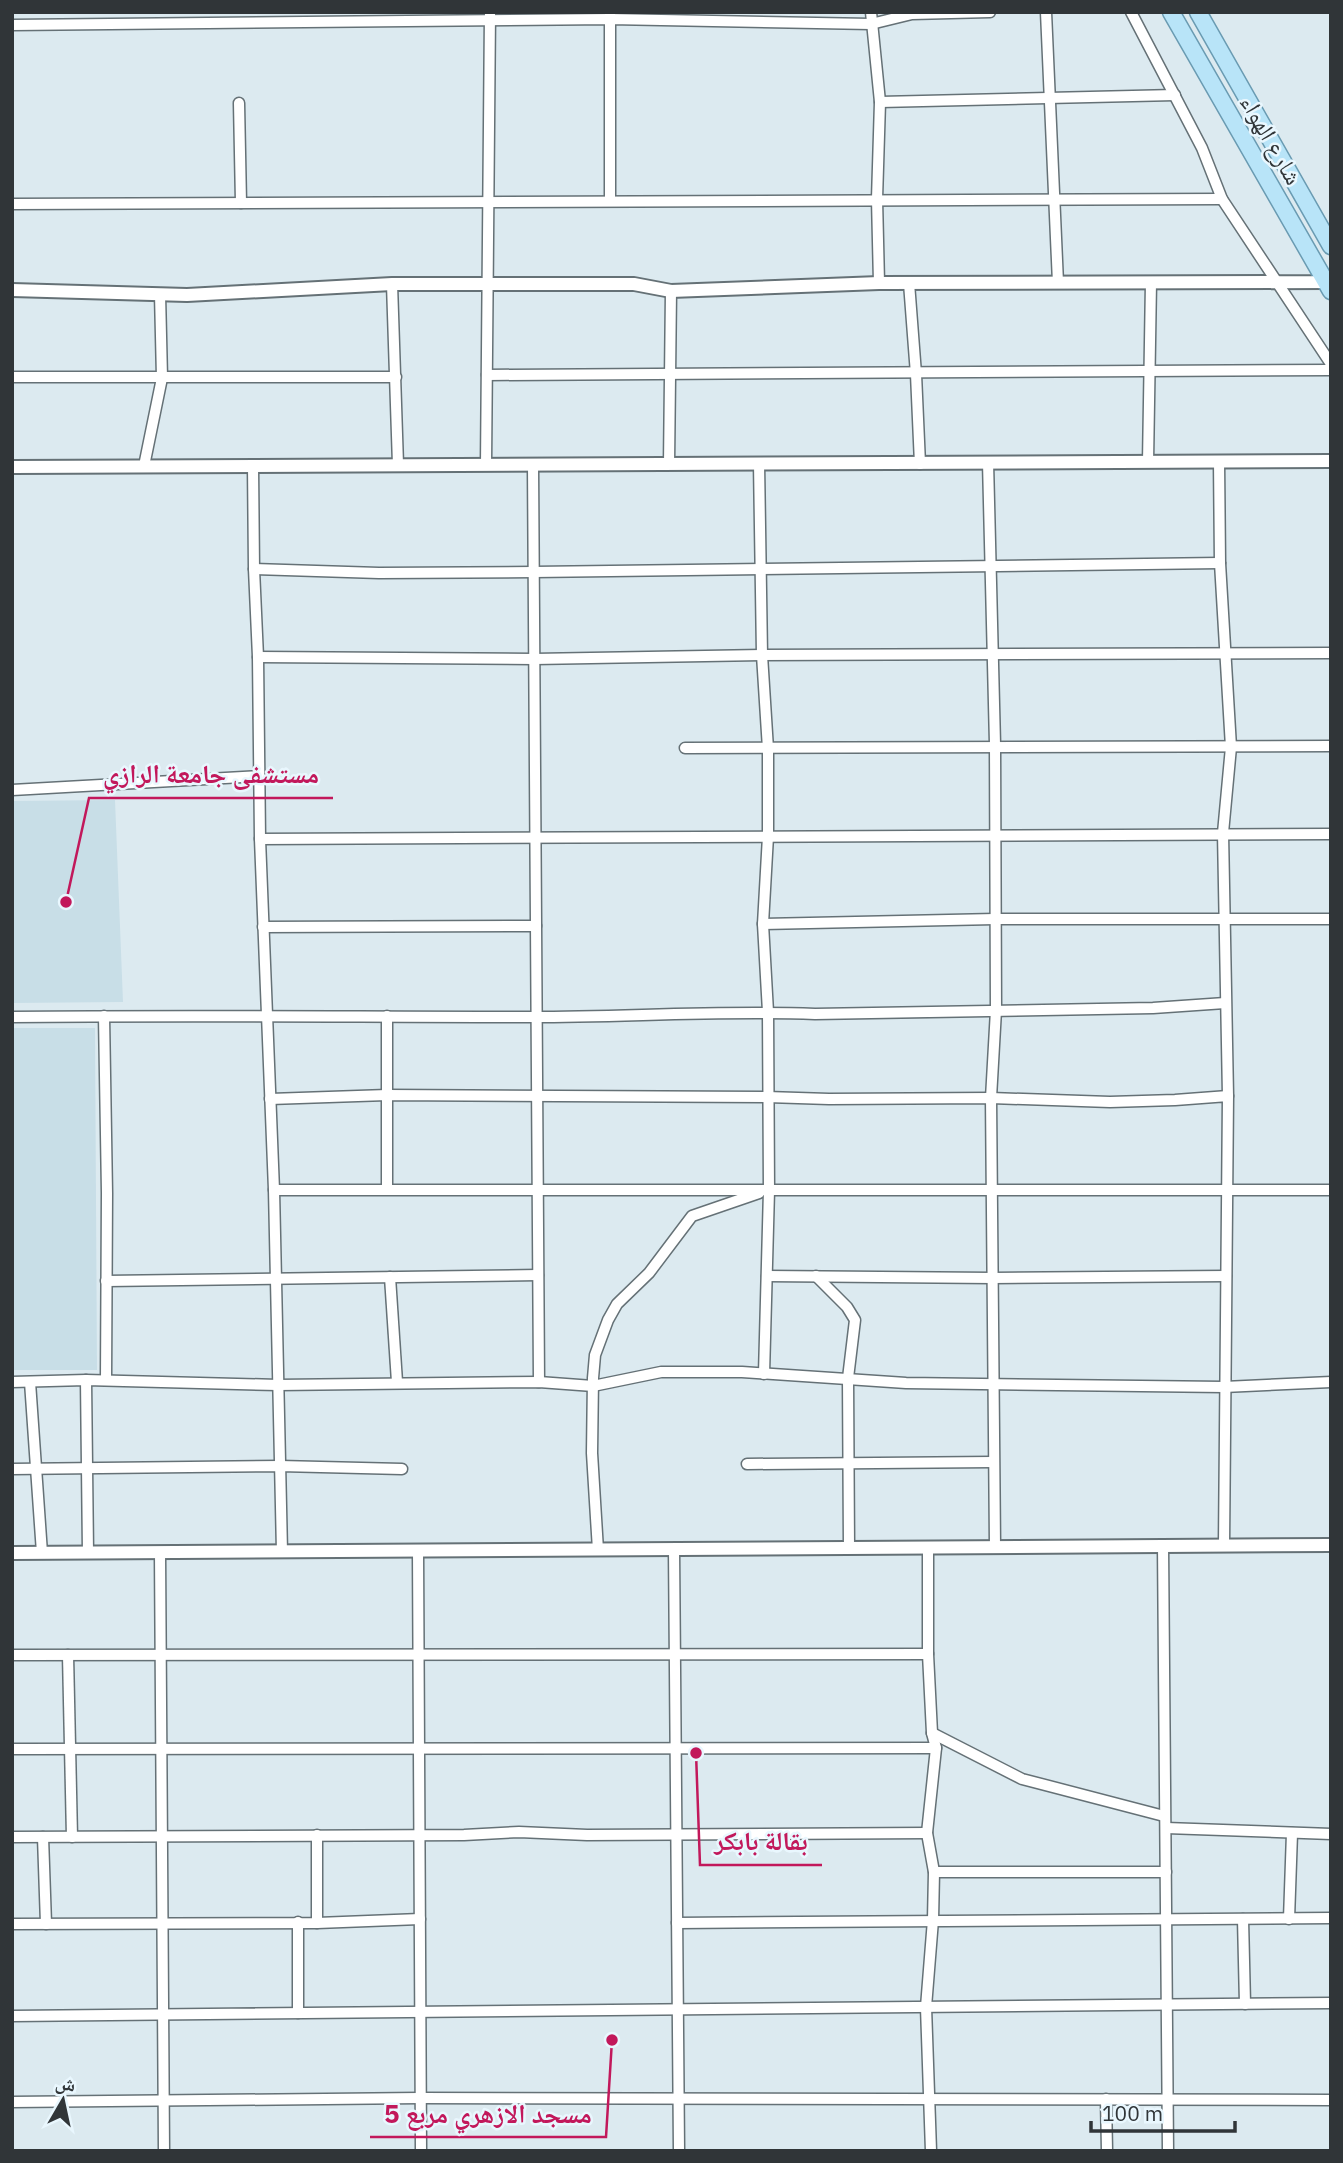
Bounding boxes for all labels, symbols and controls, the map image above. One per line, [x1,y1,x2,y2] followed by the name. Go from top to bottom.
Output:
[1233,89,1310,190] street label: شارع الهواء
[89,751,333,798] callout: مستشفى جامعة الرازي
[103,756,319,794] text: مستشفى جامعة الرازي
[700,1818,822,1865] callout: بقالة بابكر
[713,1823,808,1857] text: بقالة بابكر
[28,2065,98,2135] north arrow
[54,2070,77,2097] text: ش
[370,2090,606,2137] callout: مسجد الازهري مربع 5
[1091,2090,1234,2134] scale bar
[384,2096,592,2134] text: مسجد الازهري مربع 5
[1102,2099,1163,2127] text: 100 m

